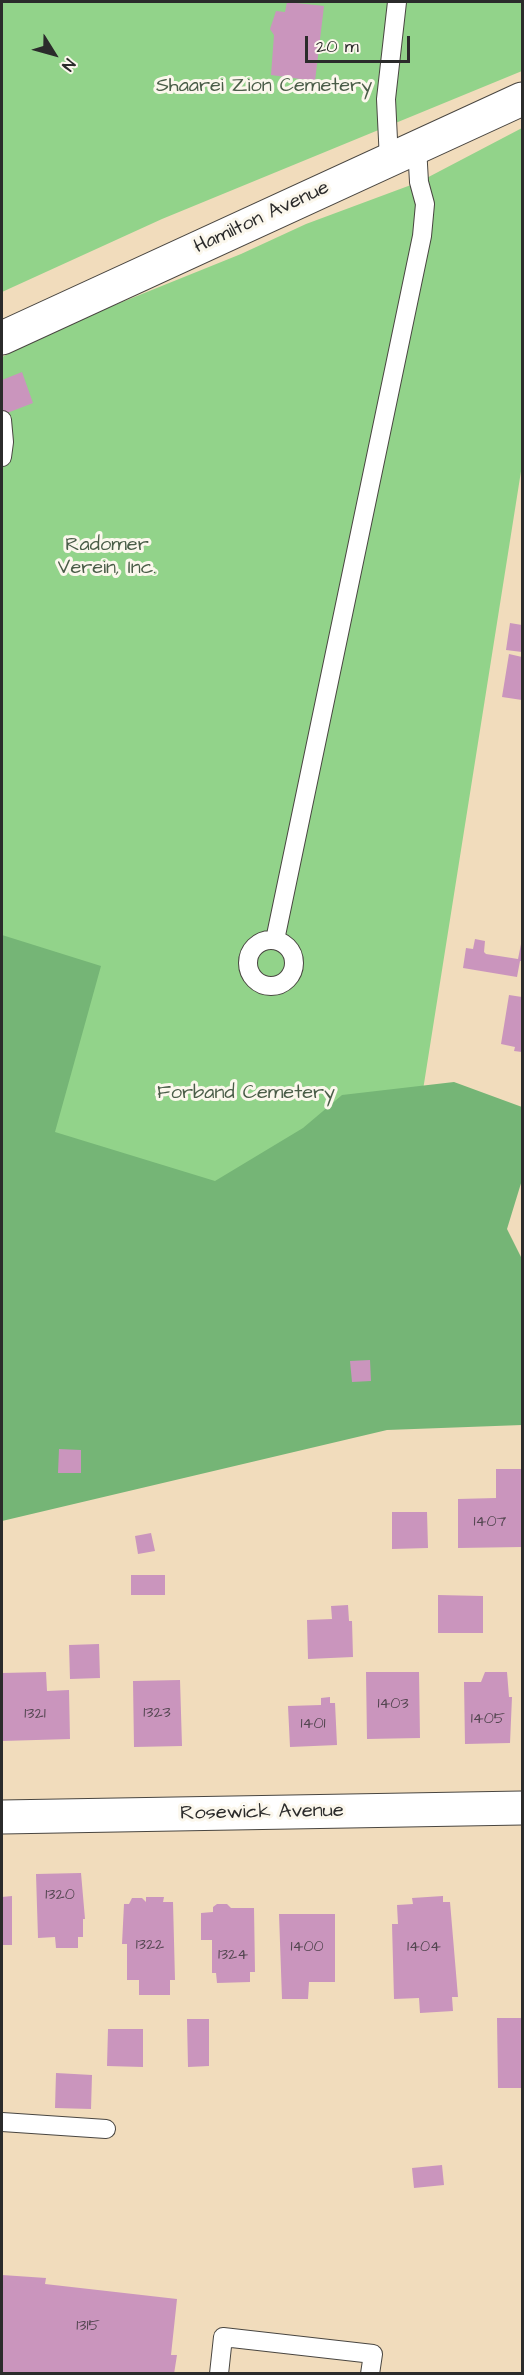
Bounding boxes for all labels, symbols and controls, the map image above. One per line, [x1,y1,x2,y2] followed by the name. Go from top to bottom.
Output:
[24,24,84,84] north arrow
[308,24,413,62] scale bar
[316,34,359,59] text: 20 m
[57,54,80,75] text: N
[156,75,372,99] park label: Shaarei Zion Cemetery
[191,176,333,260] street label: Hamilton Avenue
[58,534,156,581] park label: Radomer Verein, Inc.
[157,1082,335,1106] park label: Forband Cemetery
[474,1513,506,1533] house number: 1407
[377,1695,409,1715] house number: 1403
[143,1704,171,1724] house number: 1323
[24,1705,46,1725] house number: 1321
[471,1710,505,1730] house number: 1405
[300,1715,326,1735] house number: 1401
[180,1800,344,1826] street label: Rosewick Avenue
[45,1886,75,1906] house number: 1320
[136,1936,164,1956] house number: 1322
[290,1938,324,1958] house number: 1400
[407,1938,441,1958] house number: 1404
[218,1946,248,1966] house number: 1324
[76,2317,100,2337] house number: 1315

